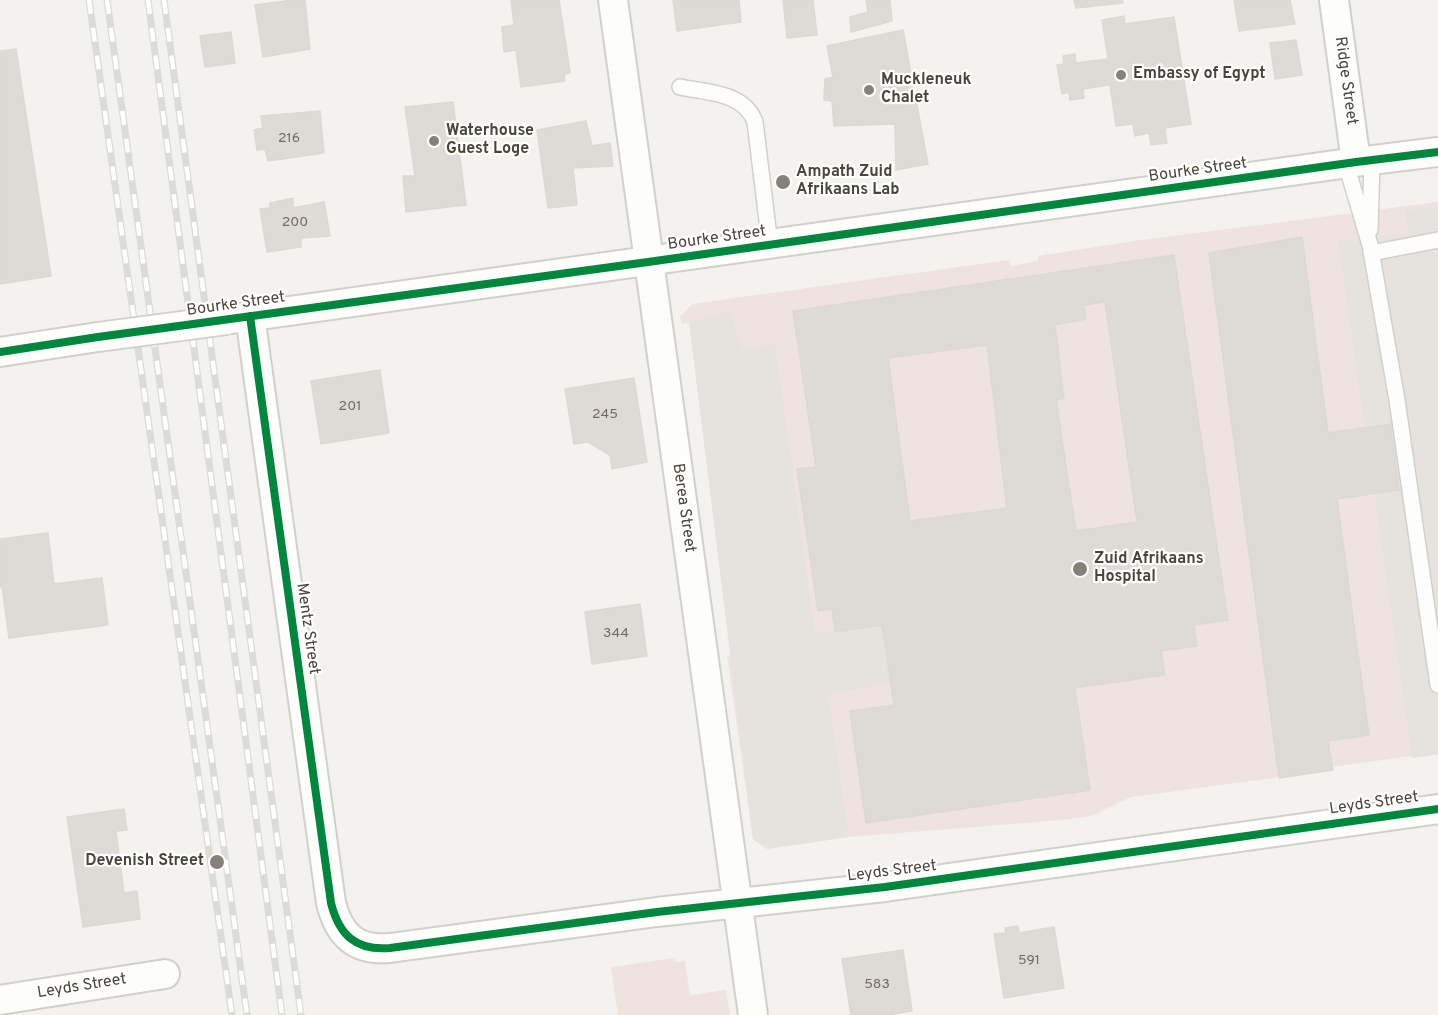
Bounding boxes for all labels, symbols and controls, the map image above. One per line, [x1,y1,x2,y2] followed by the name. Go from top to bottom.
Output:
[1329,36,1361,126] street label: Ridge Street
[1133,65,1266,85] place label: Embassy of Egypt
[1114,68,1128,82] marker: Embassy of Egypt
[881,71,971,109] place label: Muckleneuk Chalet
[862,83,876,97] marker: Muckleneuk Chalet
[446,122,534,160] place label: Waterhouse Guest Loge
[278,131,300,147] house number: 216
[427,134,441,148] marker: Waterhouse Guest Loge
[1148,155,1248,187] street label: Bourke Street
[796,163,899,201] place label: Ampath Zuid Afrikaans Lab
[774,173,792,191] marker: Ampath Zuid Afrikaans Lab
[282,215,308,231] house number: 200
[667,223,767,255] street label: Bourke Street
[186,289,286,321] street label: Bourke Street
[339,399,361,415] house number: 201
[592,407,618,423] house number: 245
[667,462,699,554] street label: Berea Street
[1094,550,1204,588] place label: Zuid Afrikaans Hospital
[1071,560,1089,578] marker: Zuid Afrikaans Hospital
[291,582,323,676] street label: Mentz Street
[603,626,629,642] house number: 344
[1328,788,1420,820] street label: Leyds Street
[85,852,204,872] place label: Devenish Street
[208,853,226,871] marker: Devenish Street
[846,857,938,887] street label: Leyds Street
[1018,953,1040,969] house number: 591
[36,970,128,1004] street label: Leyds Street
[864,977,890,993] house number: 583

